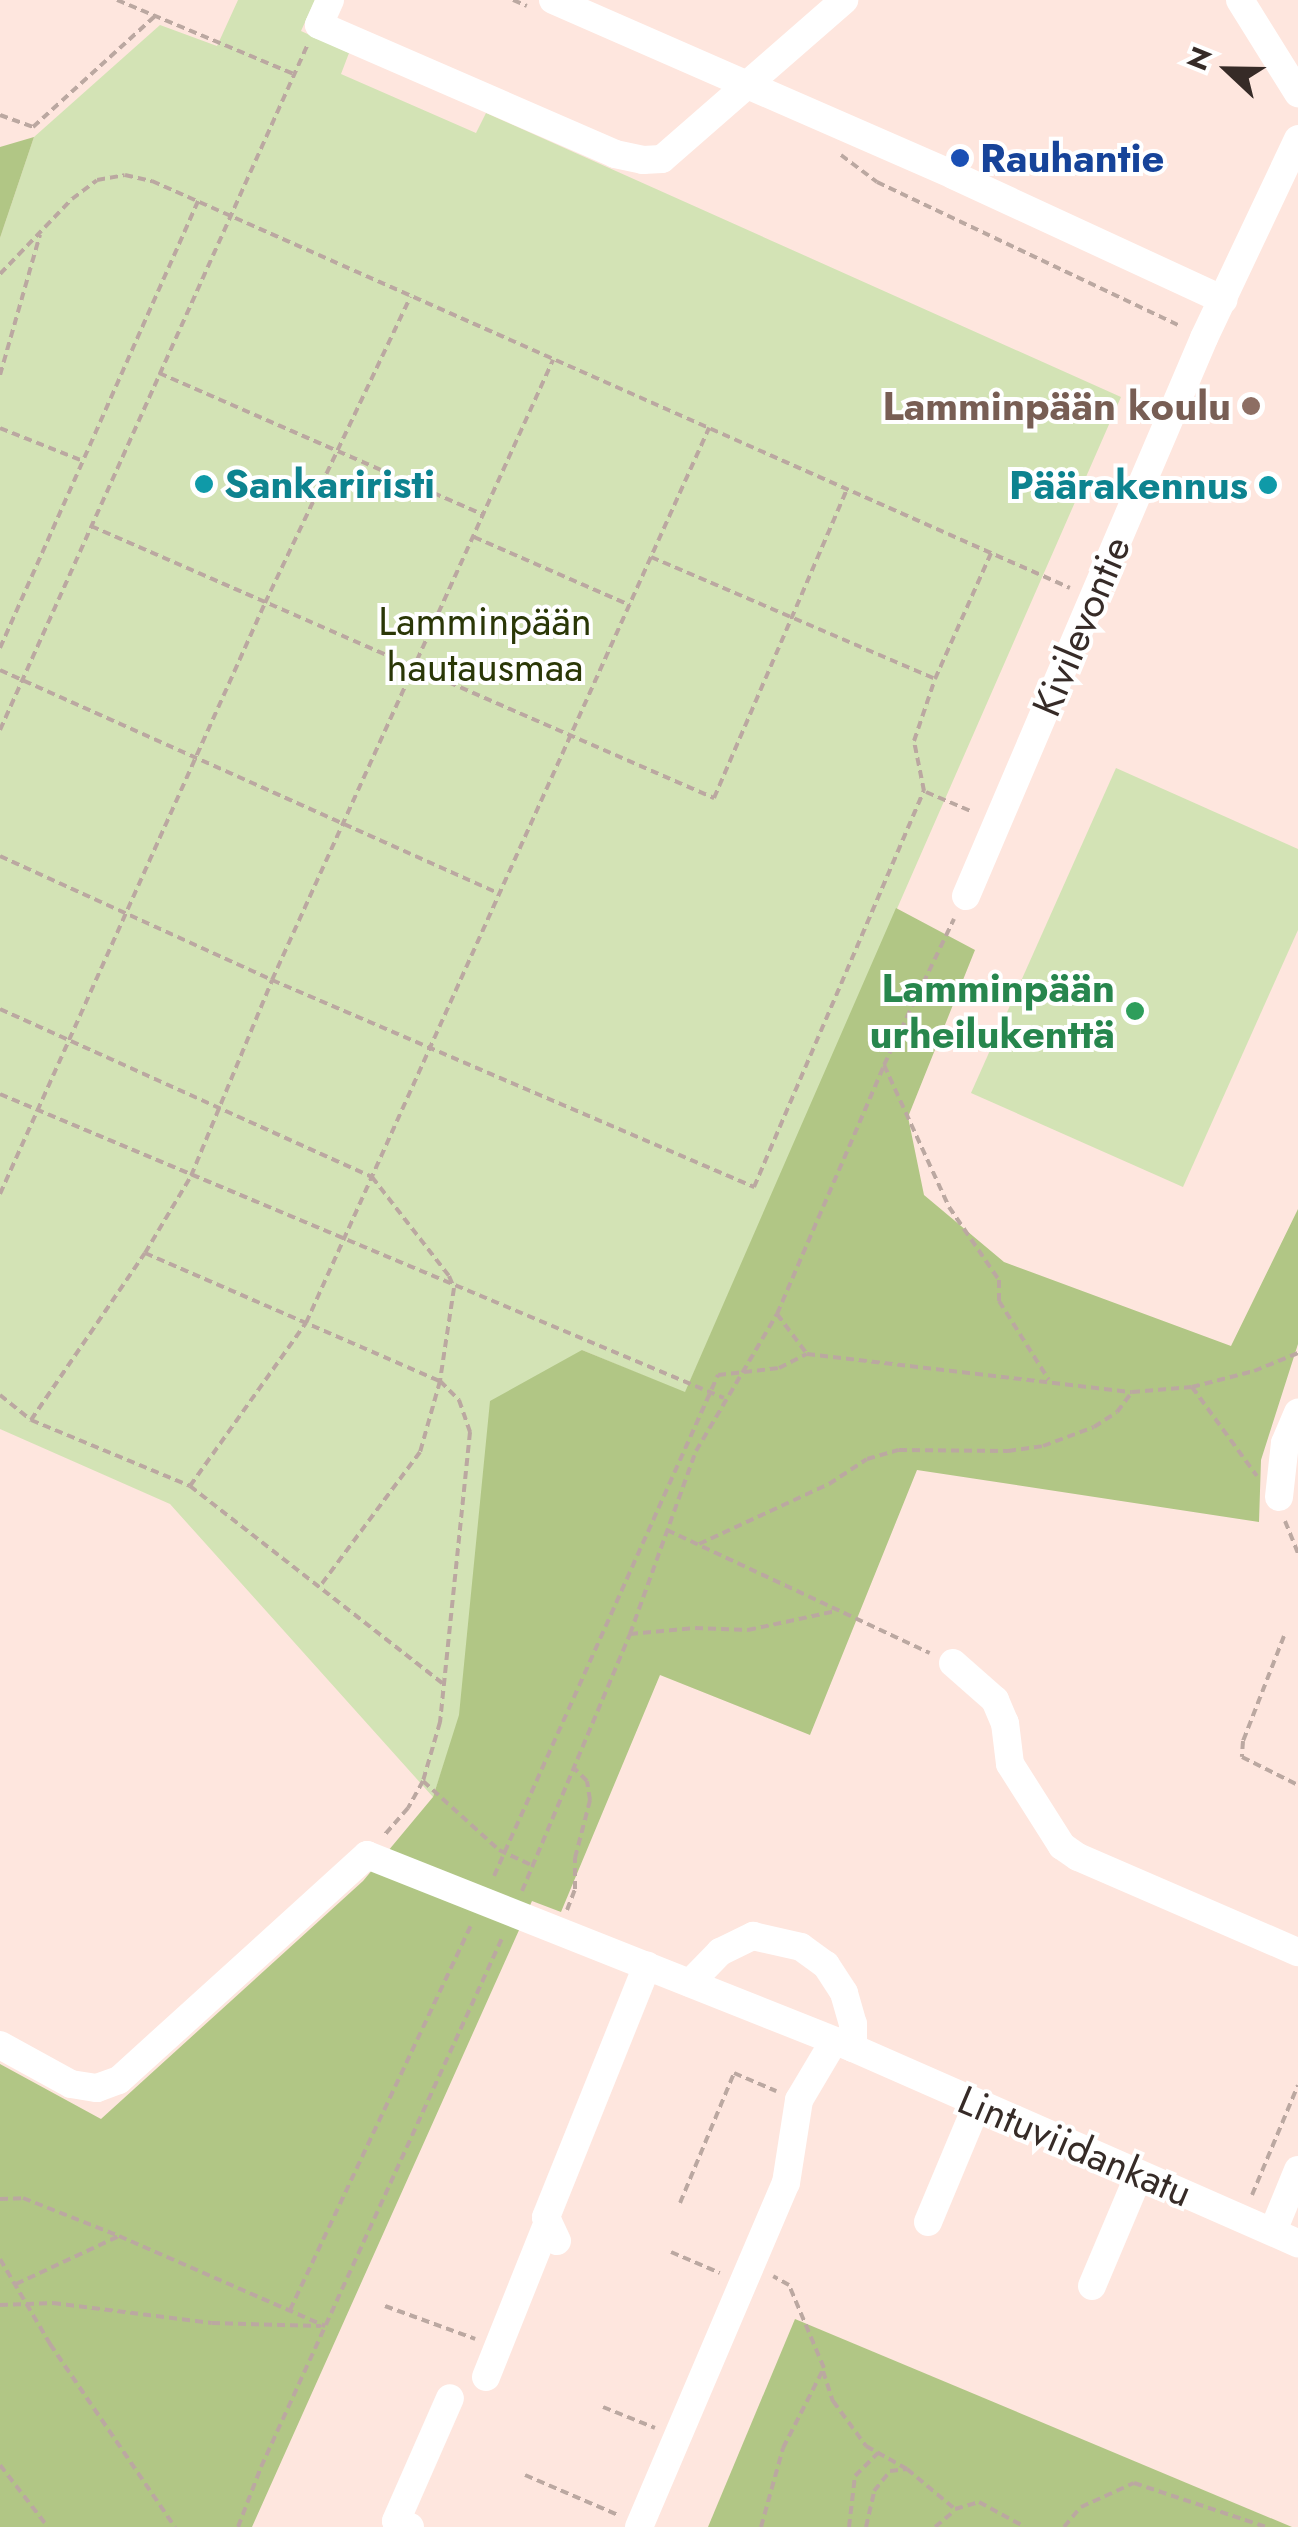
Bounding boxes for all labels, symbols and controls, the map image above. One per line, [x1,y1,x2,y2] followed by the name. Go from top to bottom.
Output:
[1178,20,1278,120] north arrow
[1177,41,1223,77] text: N
[980,134,1164,182] place label: Rauhantie
[949,147,971,169] marker: Rauhantie
[883,382,1231,430] place label: Lamminpään koulu
[1240,395,1262,417] marker: Lamminpään koulu
[224,460,435,508] place label: Sankariristi
[1009,461,1248,509] place label: Päärakennus
[193,473,215,495] marker: Sankariristi
[1257,474,1279,496] marker: Päärakennus
[1022,529,1140,723] street label: Kivilevontie
[378,597,592,691] park label: Lamminpään hautausmaa
[869,964,1115,1058] place label: Lamminpään urheilukenttä
[1124,1000,1146,1022] marker: Lamminpään urheilukenttä
[951,2075,1199,2217] street label: Lintuviidankatu

